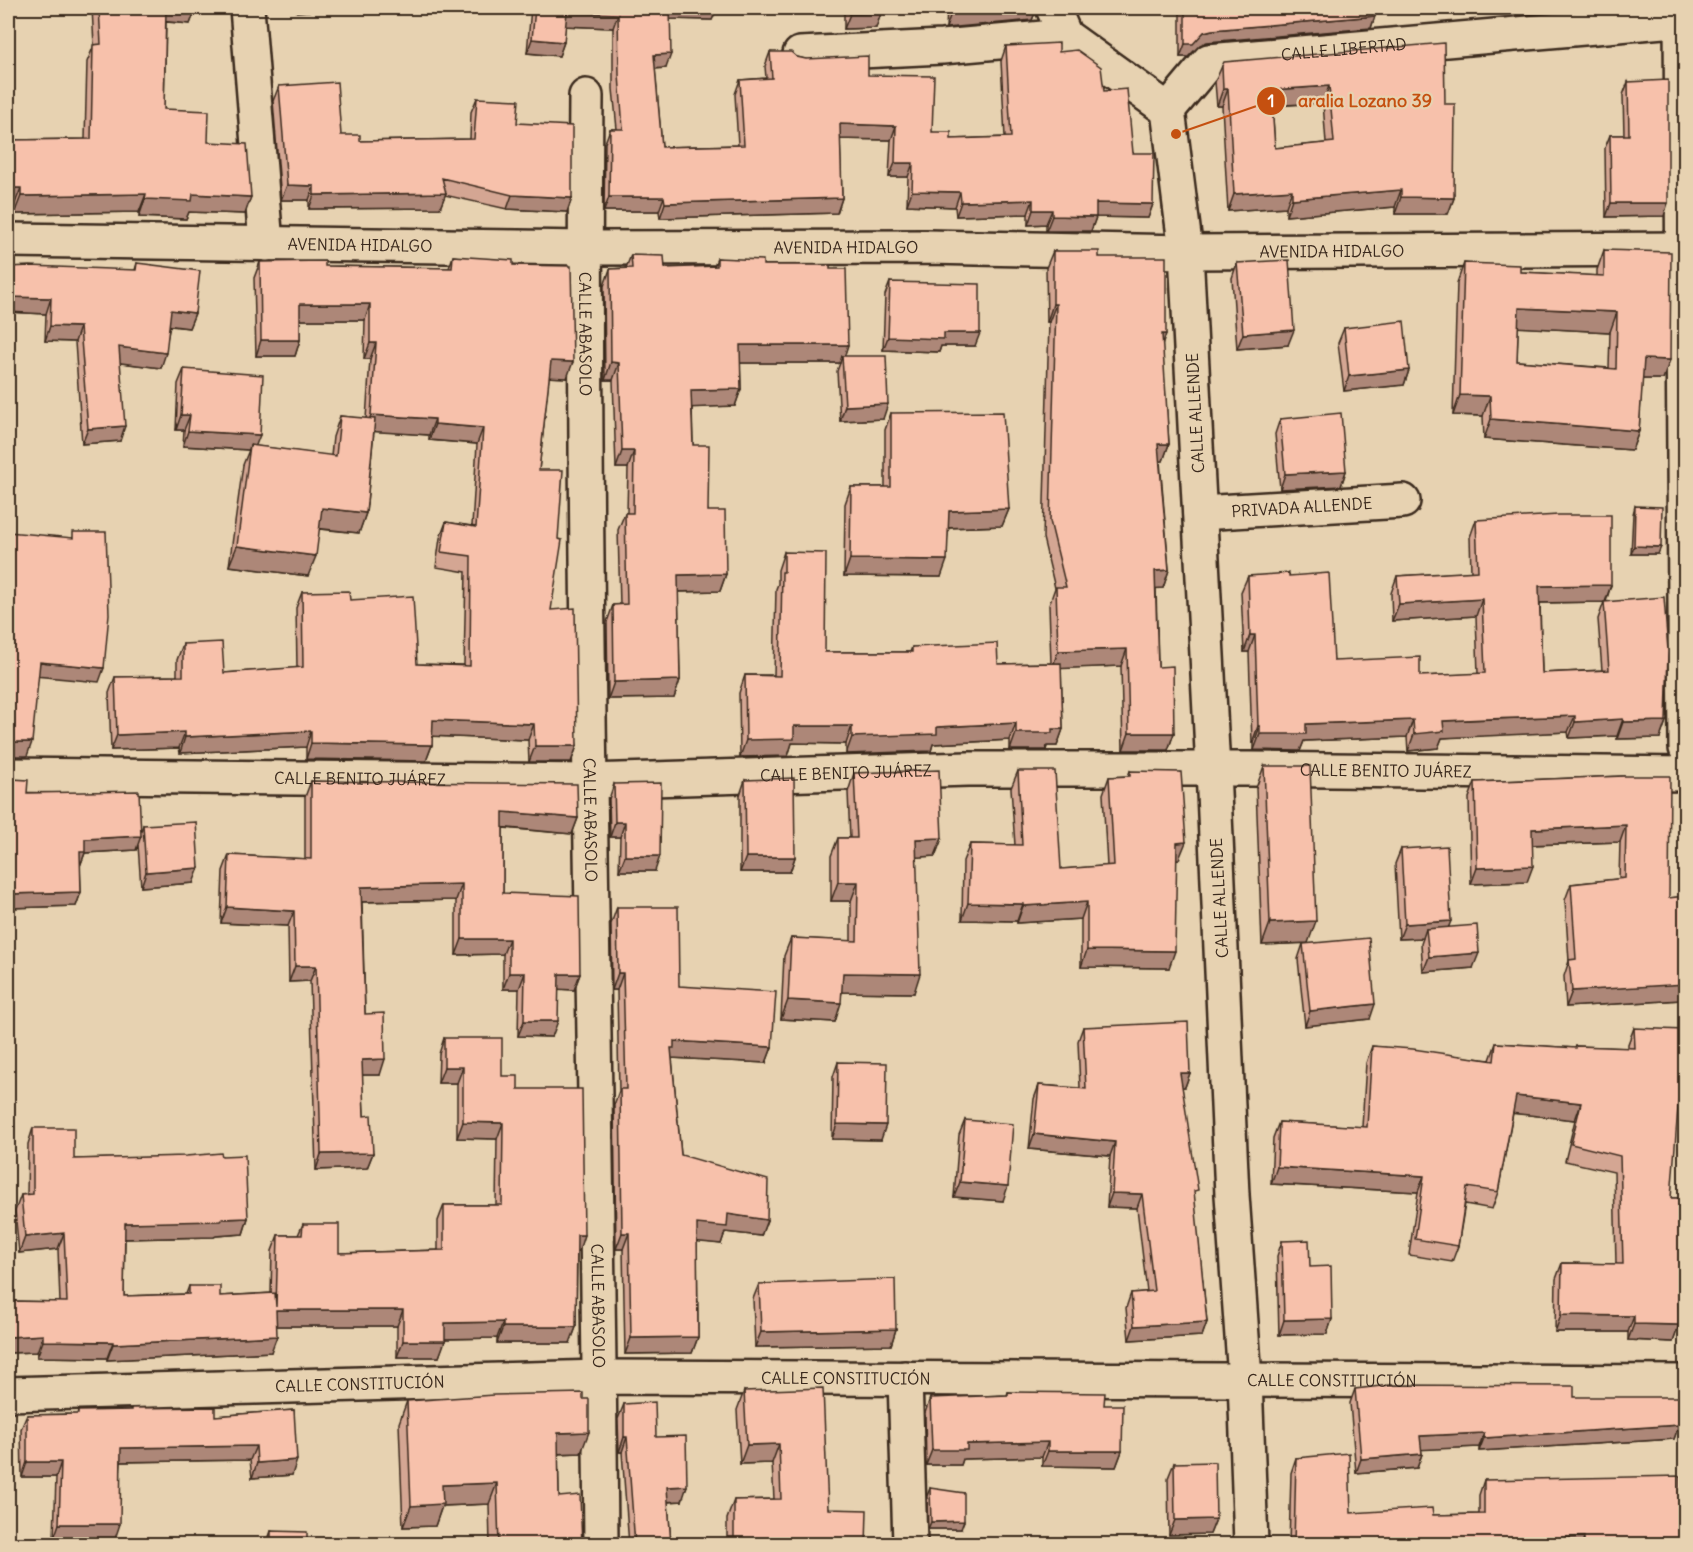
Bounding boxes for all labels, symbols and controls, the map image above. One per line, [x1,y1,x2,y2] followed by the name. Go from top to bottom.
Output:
[1280,34,1408,65] street label: CALLE LIBERTAD
[1256,83,1444,119] callout: aralia Lozano 39
[1267,89,1275,112] text: 1
[1298,89,1432,112] text: aralia Lozano 39
[287,234,433,256] street label: AVENIDA HIDALGO
[773,237,918,257] street label: AVENIDA HIDALGO
[1259,241,1404,262] street label: AVENIDA HIDALGO
[575,272,596,396] street label: CALLE ABASOLO
[1182,352,1208,474] street label: CALLE ALLENDE
[1231,493,1373,521] street label: PRIVADA ALLENDE
[580,758,601,882] street label: CALLE ABASOLO
[760,760,932,786] street label: CALLE BENITO JUÁREZ
[1300,760,1472,782] street label: CALLE BENITO JUÁREZ
[274,768,446,790] street label: CALLE BENITO JUÁREZ
[1206,837,1232,959] street label: CALLE ALLENDE
[587,1244,609,1368] street label: CALLE ABASOLO
[761,1368,931,1389] street label: CALLE CONSTITUCIÓN
[1247,1370,1417,1391] street label: CALLE CONSTITUCIÓN
[275,1371,445,1396] street label: CALLE CONSTITUCIÓN

